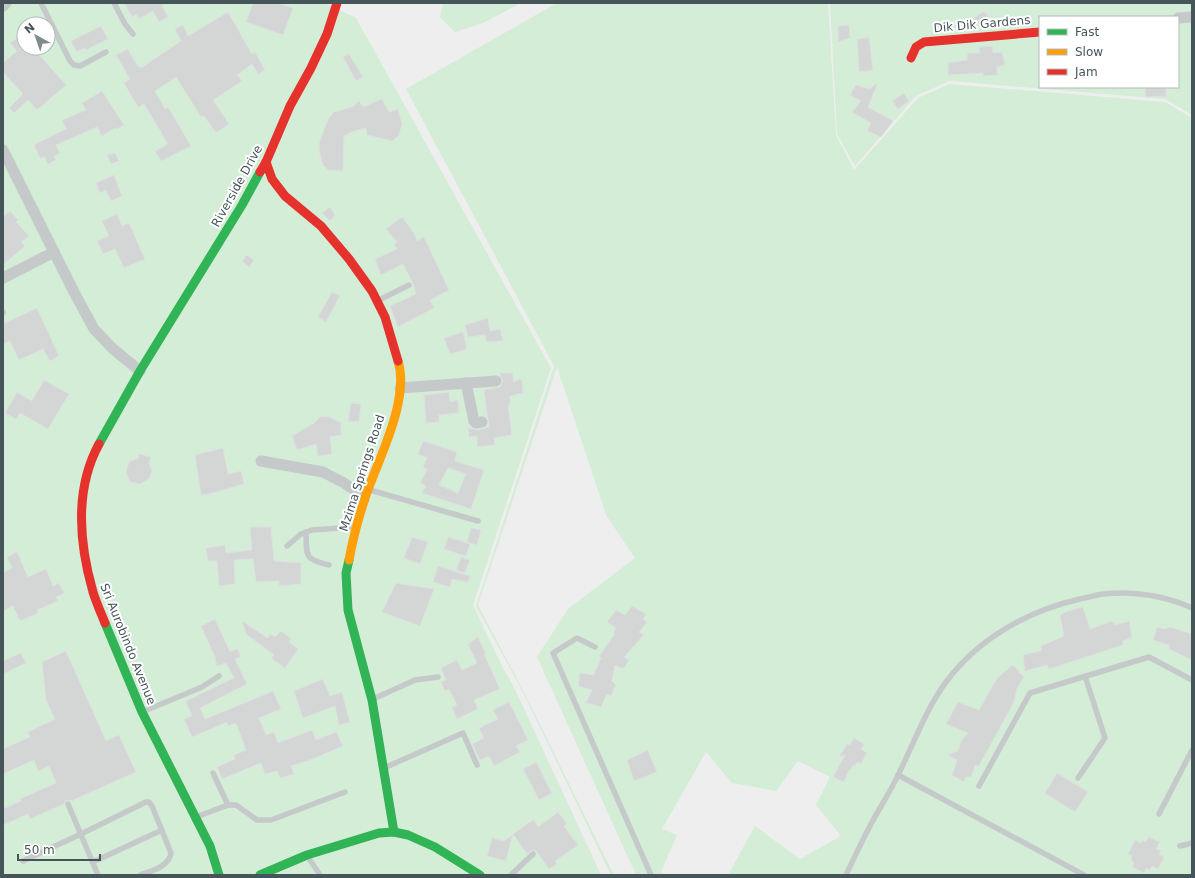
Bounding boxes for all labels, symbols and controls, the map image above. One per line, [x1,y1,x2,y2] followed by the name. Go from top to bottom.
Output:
[933,13,1031,35] street label: Dik Dik Gardens
[16,16,56,56] north arrow
[1039,16,1179,88] legend
[22,21,38,37] text: N
[1075,25,1099,39] text: Fast
[1075,45,1103,59] text: Slow
[1074,65,1098,79] text: Jam
[209,143,265,229] street label: Riverside Drive
[337,413,387,533] street label: Mzima Springs Road
[97,581,159,707] street label: Sri Aurobindo Avenue
[18,836,100,862] scale bar
[24,843,55,857] text: 50 m

